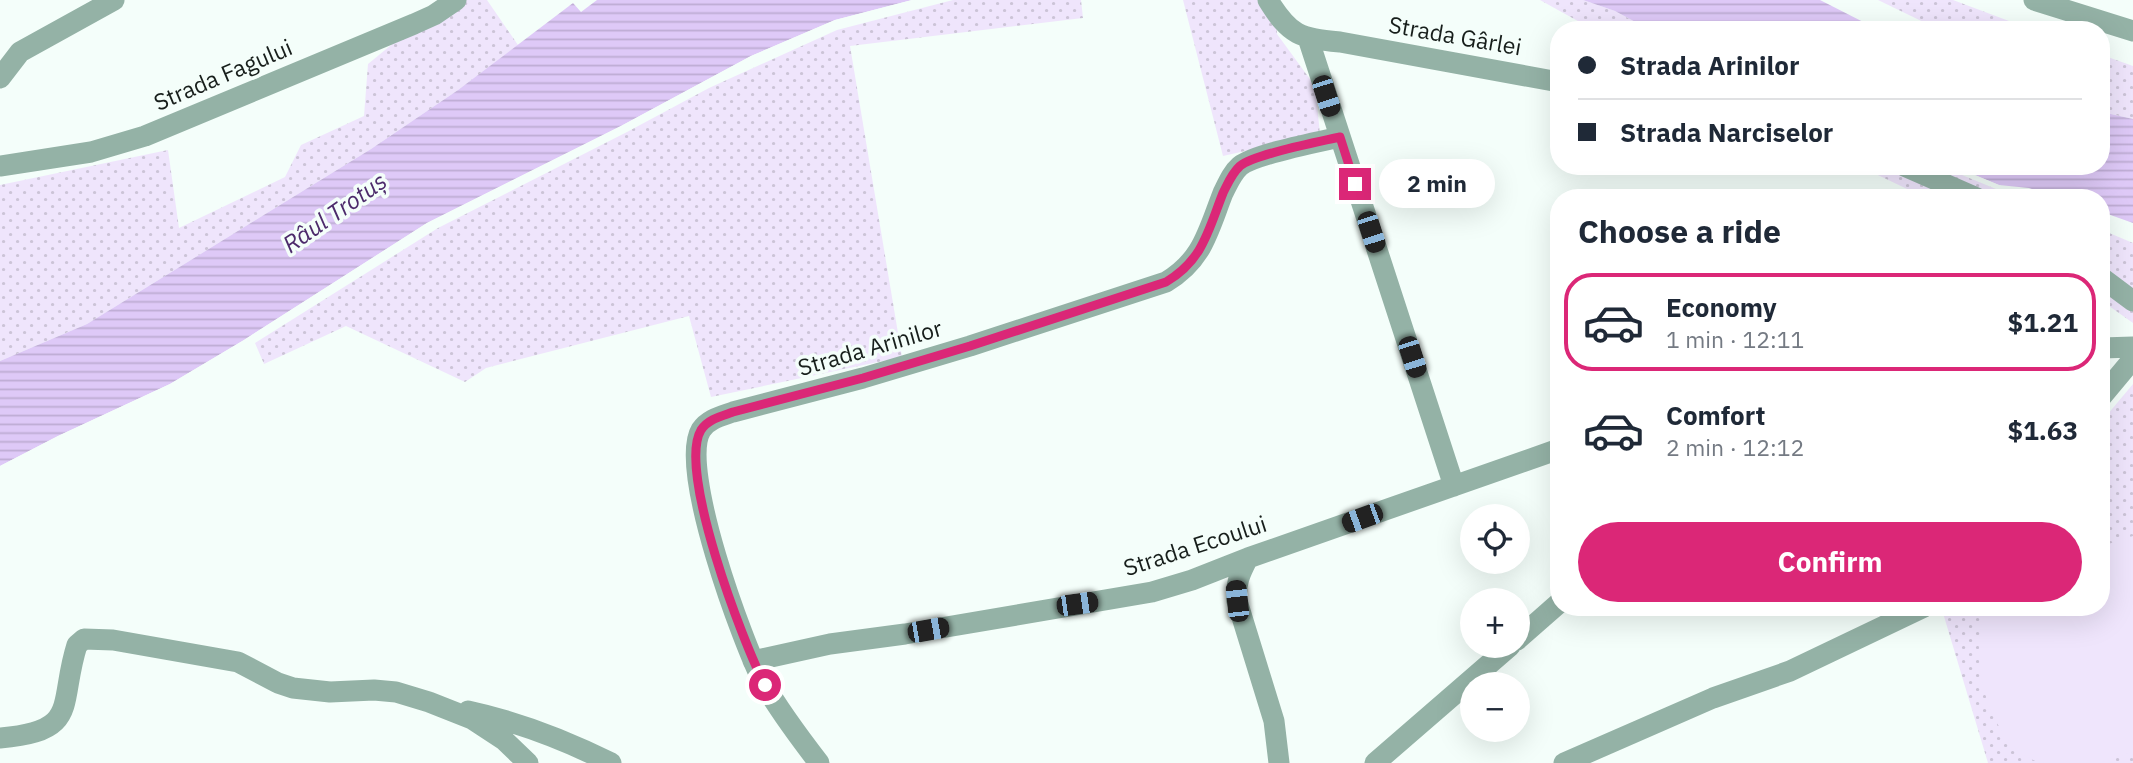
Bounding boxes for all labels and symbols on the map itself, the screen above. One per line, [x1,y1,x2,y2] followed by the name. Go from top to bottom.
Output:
[1386,9,1524,61] street label: Strada Gârlei
[149,31,296,117] street label: Strada Fagului
[1310,73,1343,119] car
[1380,160,1495,208] callout: 2 min
[276,165,393,260] water label: Râul Trotuș
[1339,168,1371,200] route end
[1355,209,1388,255] car
[794,312,946,382] street label: Strada Arinilor
[1396,334,1429,380] car
[1339,501,1386,535] car
[1119,508,1270,582] street label: Strada Ecoului
[1225,579,1250,623] car
[1055,591,1100,617] car
[906,616,951,644] car
[749,669,781,701] route start

